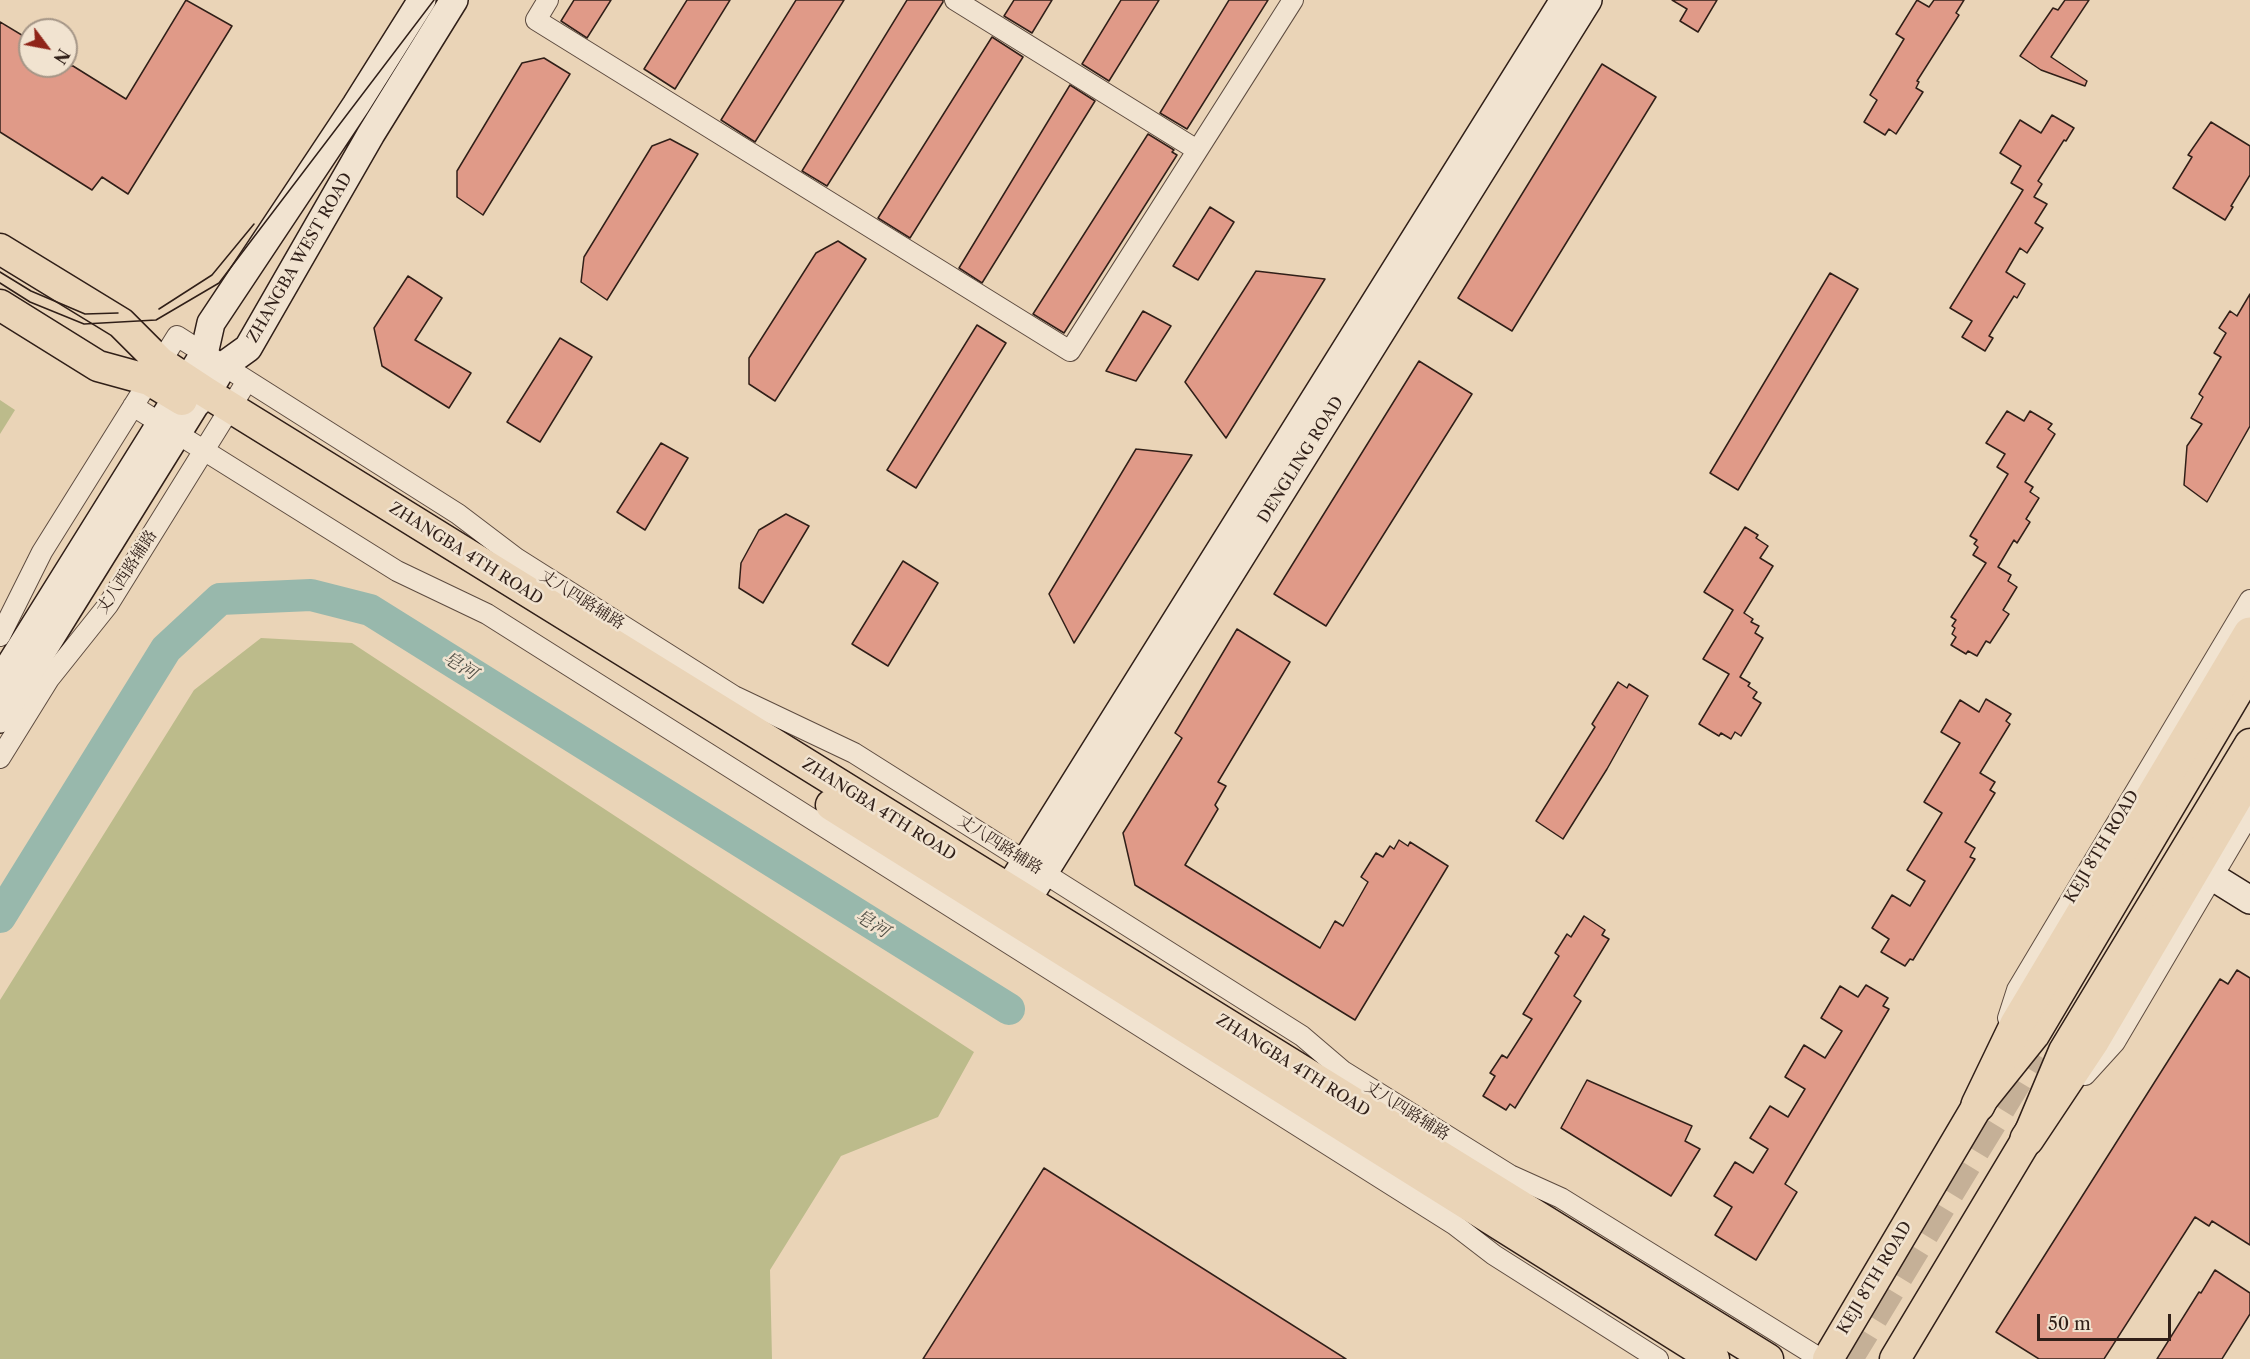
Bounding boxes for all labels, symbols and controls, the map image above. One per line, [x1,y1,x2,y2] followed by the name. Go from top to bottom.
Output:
[18,18,78,78] north arrow
[49,45,74,68] text: N
[243,170,357,346] street label: ZHANGBA WEST ROAD
[1254,393,1348,527] street label: DENGLING ROAD
[386,499,546,609] street label: ZHANGBA 4TH ROAD
[93,527,161,617] street label: 丈八西路辅路
[536,566,628,634] street label: 丈八四路辅路
[439,647,481,685] water label: 皂河
[799,755,959,865] street label: ZHANGBA 4TH ROAD
[2061,787,2143,907] street label: KEJI 8TH ROAD
[954,811,1046,879] street label: 丈八四路辅路
[851,905,893,943] water label: 皂河
[1213,1011,1373,1121] street label: ZHANGBA 4TH ROAD
[1361,1077,1453,1145] street label: 丈八四路辅路
[1834,1218,1916,1338] street label: KEJI 8TH ROAD
[2040,1302,2174,1340] scale bar
[2048,1313,2091,1335] text: 50 m

